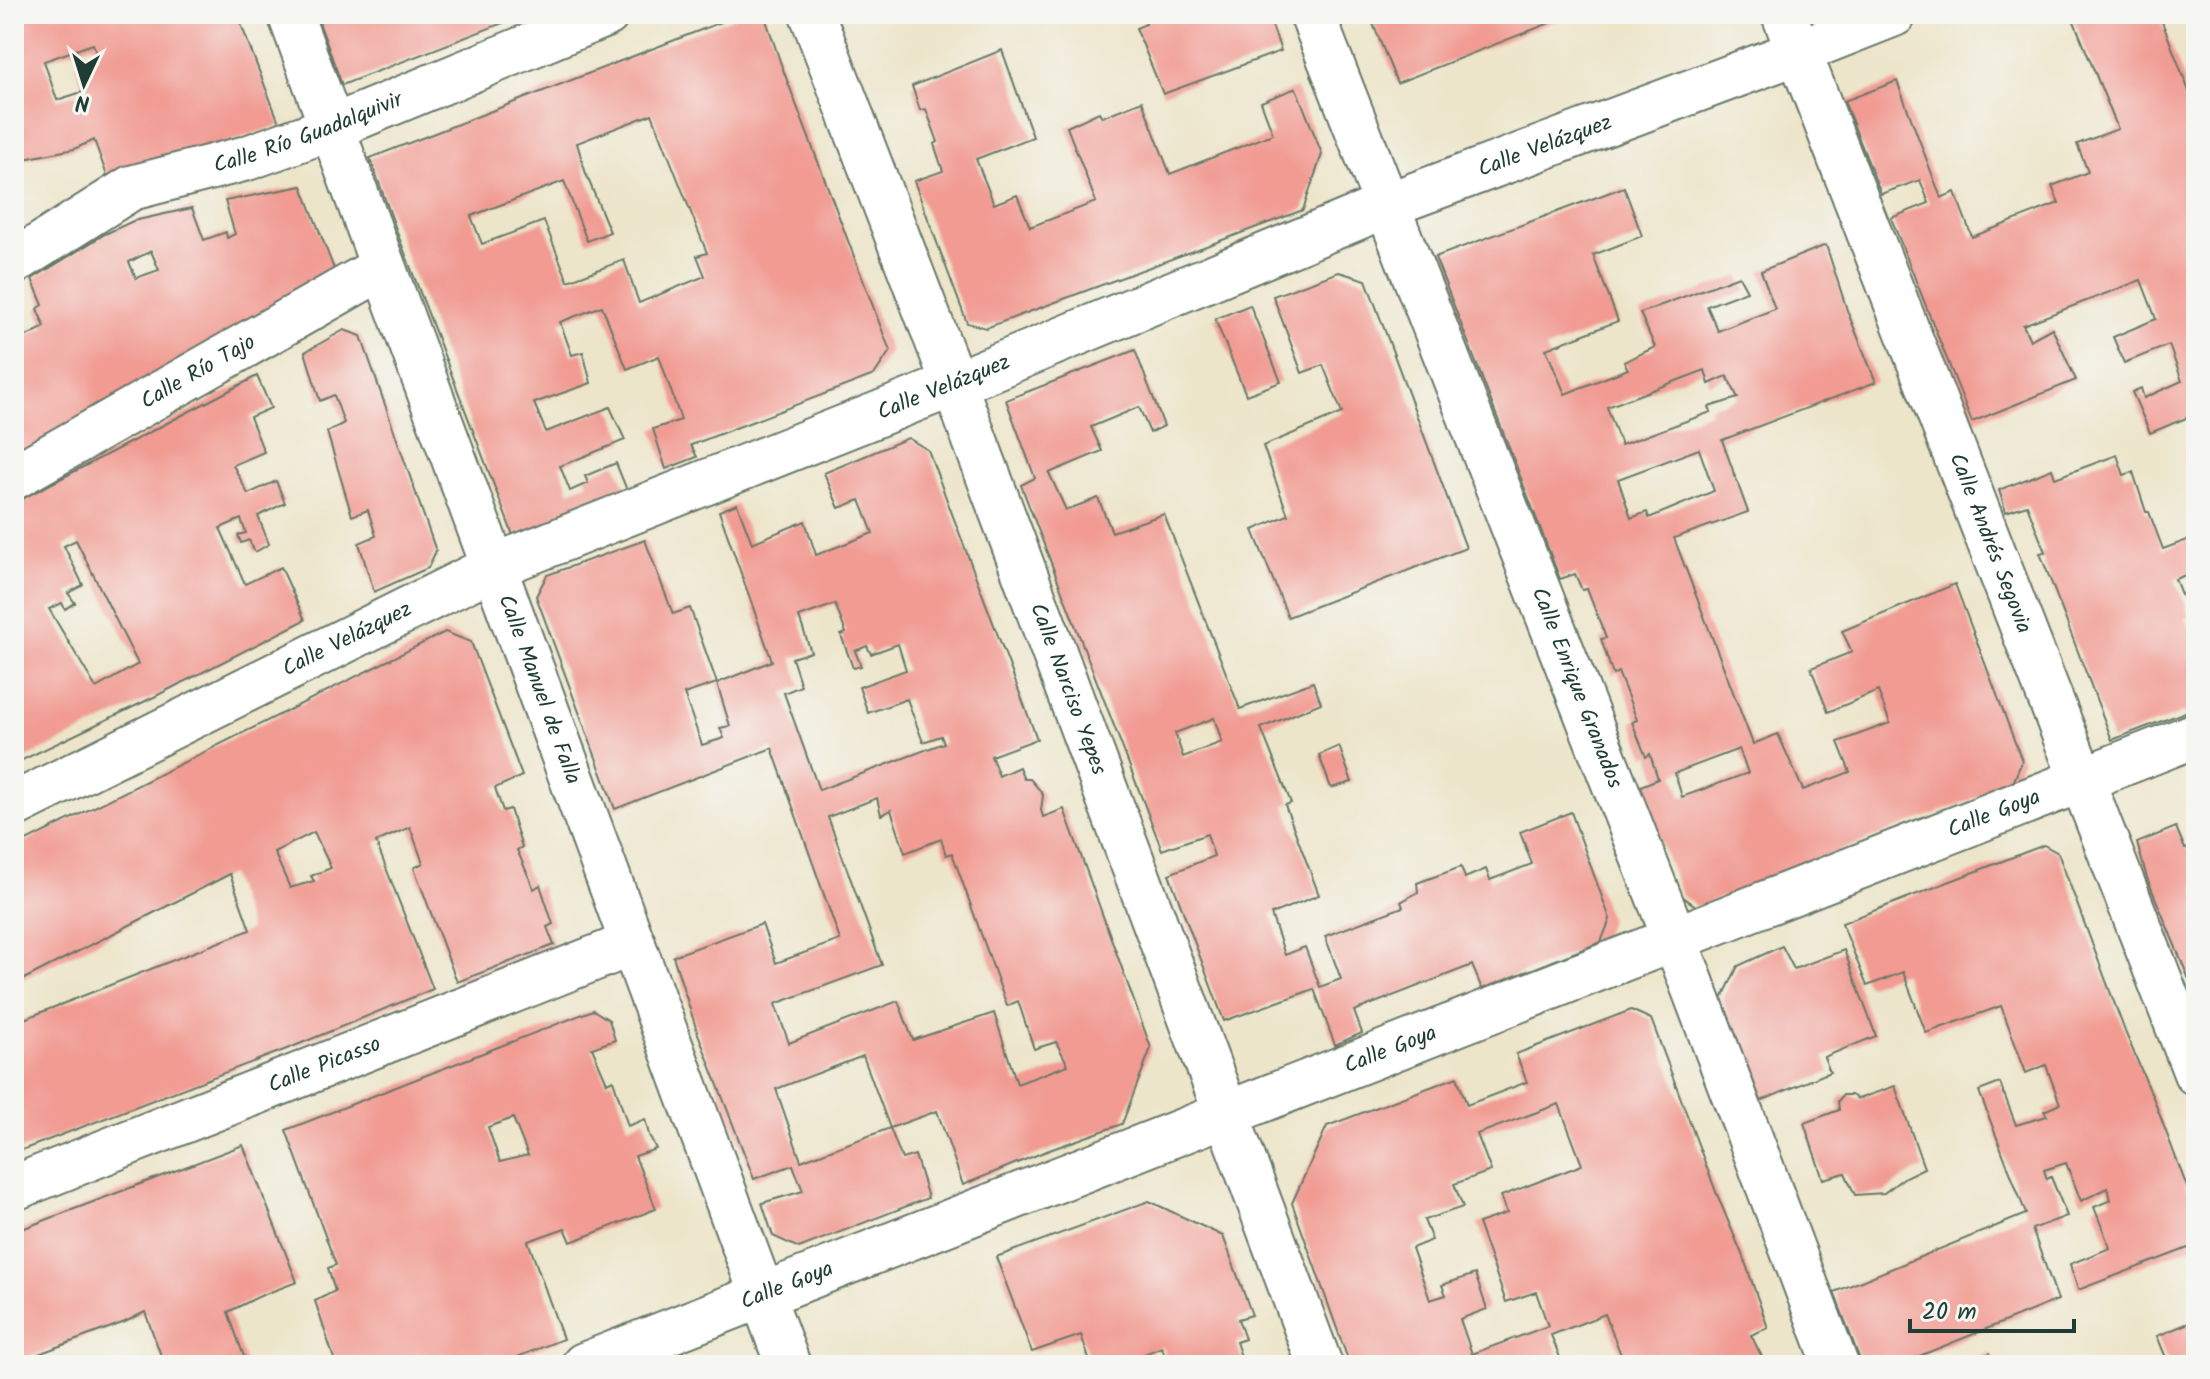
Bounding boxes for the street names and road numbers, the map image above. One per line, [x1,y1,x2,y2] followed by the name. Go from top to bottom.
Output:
[210,82,410,183] street label: Calle Río Guadalquivir
[1473,105,1617,187] street label: Calle Velázquez
[134,325,262,419] street label: Calle Río Tajo
[872,345,1016,430] street label: Calle Velázquez
[1939,448,2041,639] street label: Calle Andrés Segovia
[1521,582,1632,794] street label: Calle Enrique Granados
[488,590,590,789] street label: Calle Manuel de Falla
[276,592,418,686] street label: Calle Velázquez
[1020,598,1116,781] street label: Calle Narciso Yepes
[1943,780,2046,848] street label: Calle Goya
[1339,1016,1442,1084] street label: Calle Goya
[263,1027,386,1103] street label: Calle Picasso
[735,1252,839,1320] street label: Calle Goya

